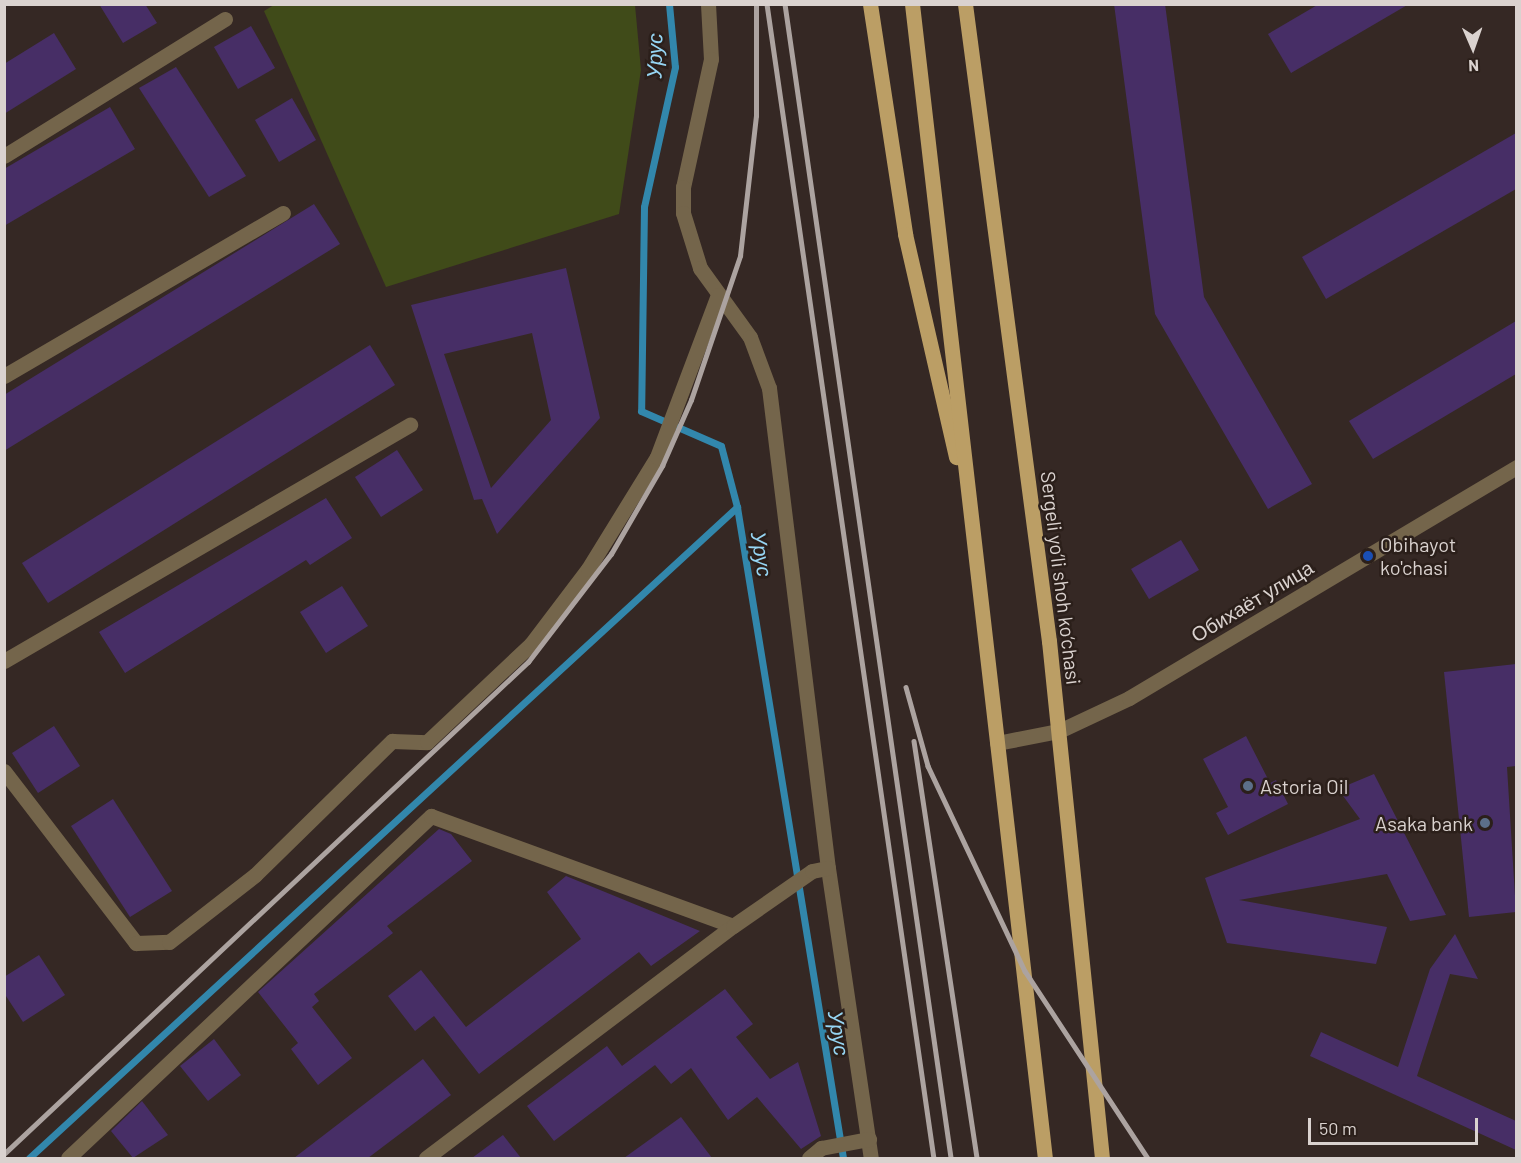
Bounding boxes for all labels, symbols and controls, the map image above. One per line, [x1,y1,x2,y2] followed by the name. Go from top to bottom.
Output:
[1443,18,1503,78] north arrow
[641,33,667,79] water label: Урус
[1468,57,1479,76] text: N
[1036,470,1086,686] street label: Sergeli yo‘li shoh ko‘chasi
[746,530,778,578] water label: Урус
[1380,532,1456,579] place label: Obihayot ko'chasi
[1361,549,1375,563] marker: Obihayot ko'chasi
[1187,555,1317,647] street label: Обихаёт улица
[1260,774,1348,798] place label: Astoria Oil
[1241,779,1255,793] marker: Astoria Oil
[1375,811,1473,835] place label: Asaka bank
[1478,816,1492,830] marker: Asaka bank
[823,1009,855,1057] water label: Урус
[1311,1106,1480,1144] scale bar
[1319,1117,1357,1139] text: 50 m

